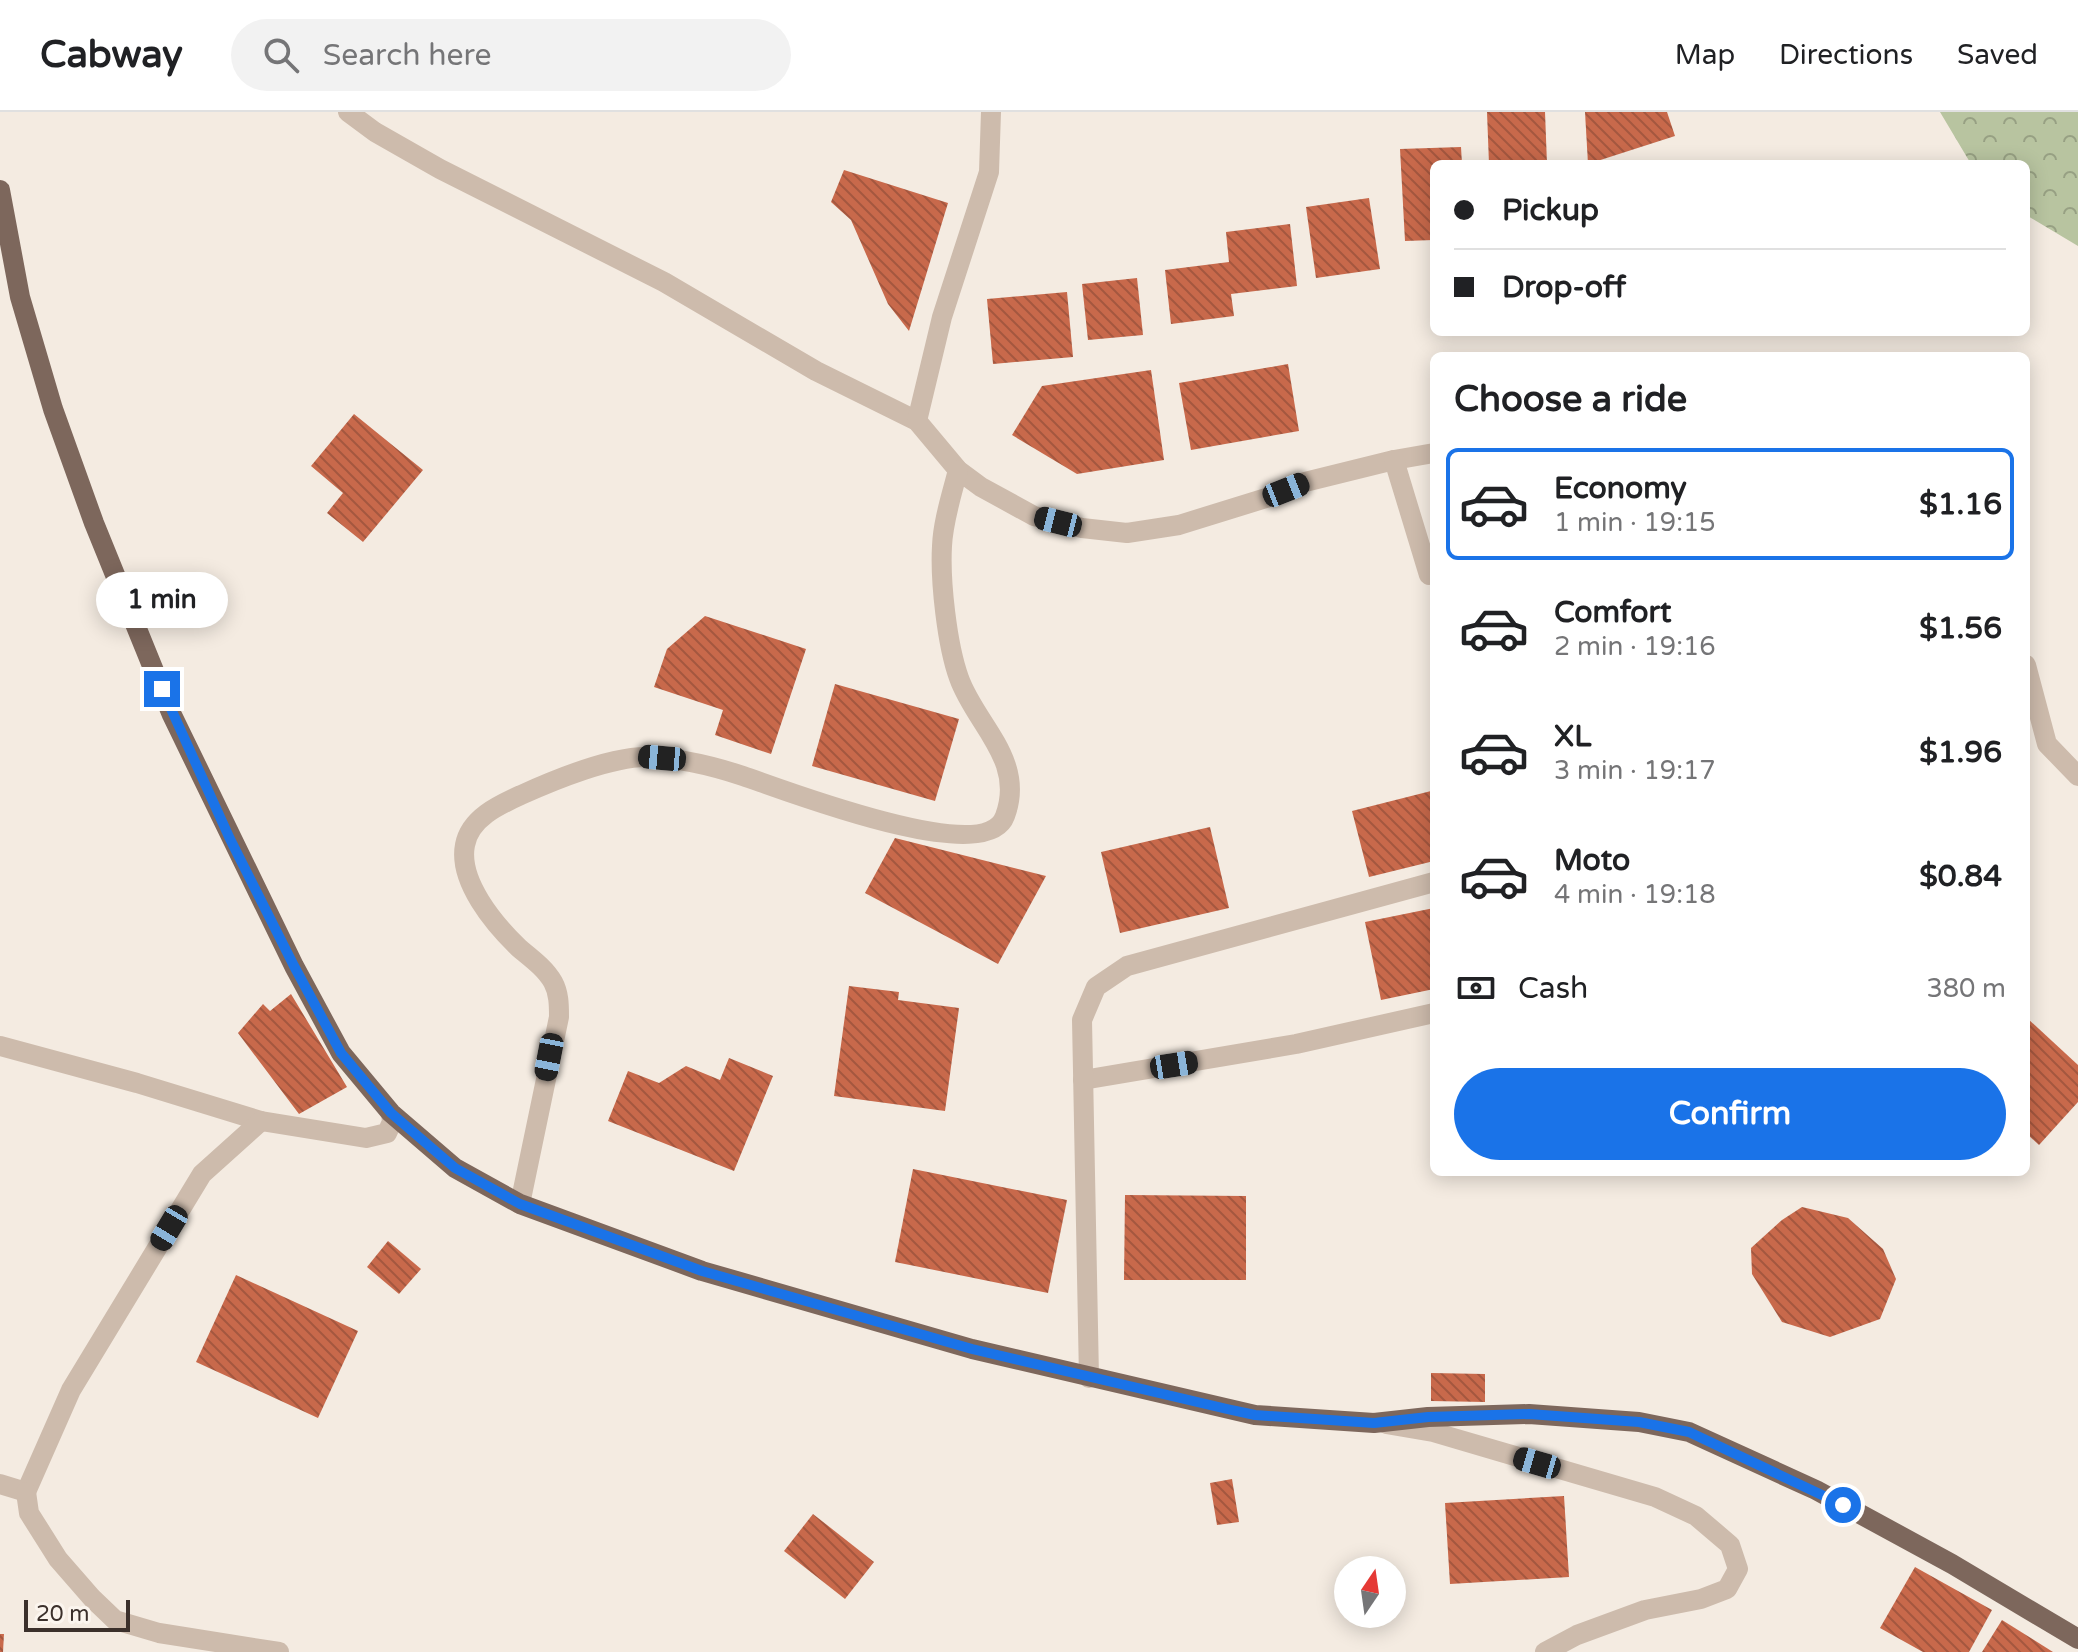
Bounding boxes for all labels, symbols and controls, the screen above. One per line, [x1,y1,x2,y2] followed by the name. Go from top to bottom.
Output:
[231,19,791,91] search box
[40,32,183,78] text: Cabway
[259,33,303,77] icon: search
[323,37,491,74] text: Search here
[1675,38,1735,72] text: Map
[1779,38,1913,72] text: Directions
[1957,38,2038,72] text: Saved
[1502,192,1599,229] text: Pickup
[1502,269,1626,306] text: Drop-off
[1454,378,1687,421] text: Choose a ride
[1458,468,1530,540] icon: car
[1259,470,1313,510] car
[1554,470,1687,507] text: Economy
[1919,486,2002,523] text: $1.16
[1032,505,1084,539] car
[1554,507,1716,538] text: 1 min · 19:15
[96,573,228,629] callout: 1 min
[127,584,197,615] text: 1 min
[1458,592,1530,664] icon: car
[1554,594,1672,631] text: Comfort
[1919,610,2002,647] text: $1.56
[1554,631,1716,662] text: 2 min · 19:16
[144,671,180,707] route end
[1458,716,1530,788] icon: car
[1554,718,1591,755] text: XL
[1919,734,2002,771] text: $1.96
[637,744,687,772] car
[1554,755,1716,786] text: 3 min · 19:17
[1458,840,1530,912] icon: car
[1554,842,1630,879] text: Moto
[1919,858,2002,895] text: $0.84
[1554,879,1716,910] text: 4 min · 19:18
[1454,966,1498,1010] icon: cash
[1518,970,1588,1007] text: Cash
[1926,973,2006,1004] text: 380 m
[533,1031,565,1083] car
[1148,1049,1200,1081] car
[1454,1068,2006,1160] button: Confirm
[146,1201,192,1255] car
[1511,1445,1563,1481] car
[1825,1487,1861,1523] route start
[1334,1556,1406,1628] north arrow
[1334,1556,1406,1628] map controls
[24,1596,130,1632] scale bar
[36,1601,90,1627] text: 20 m

